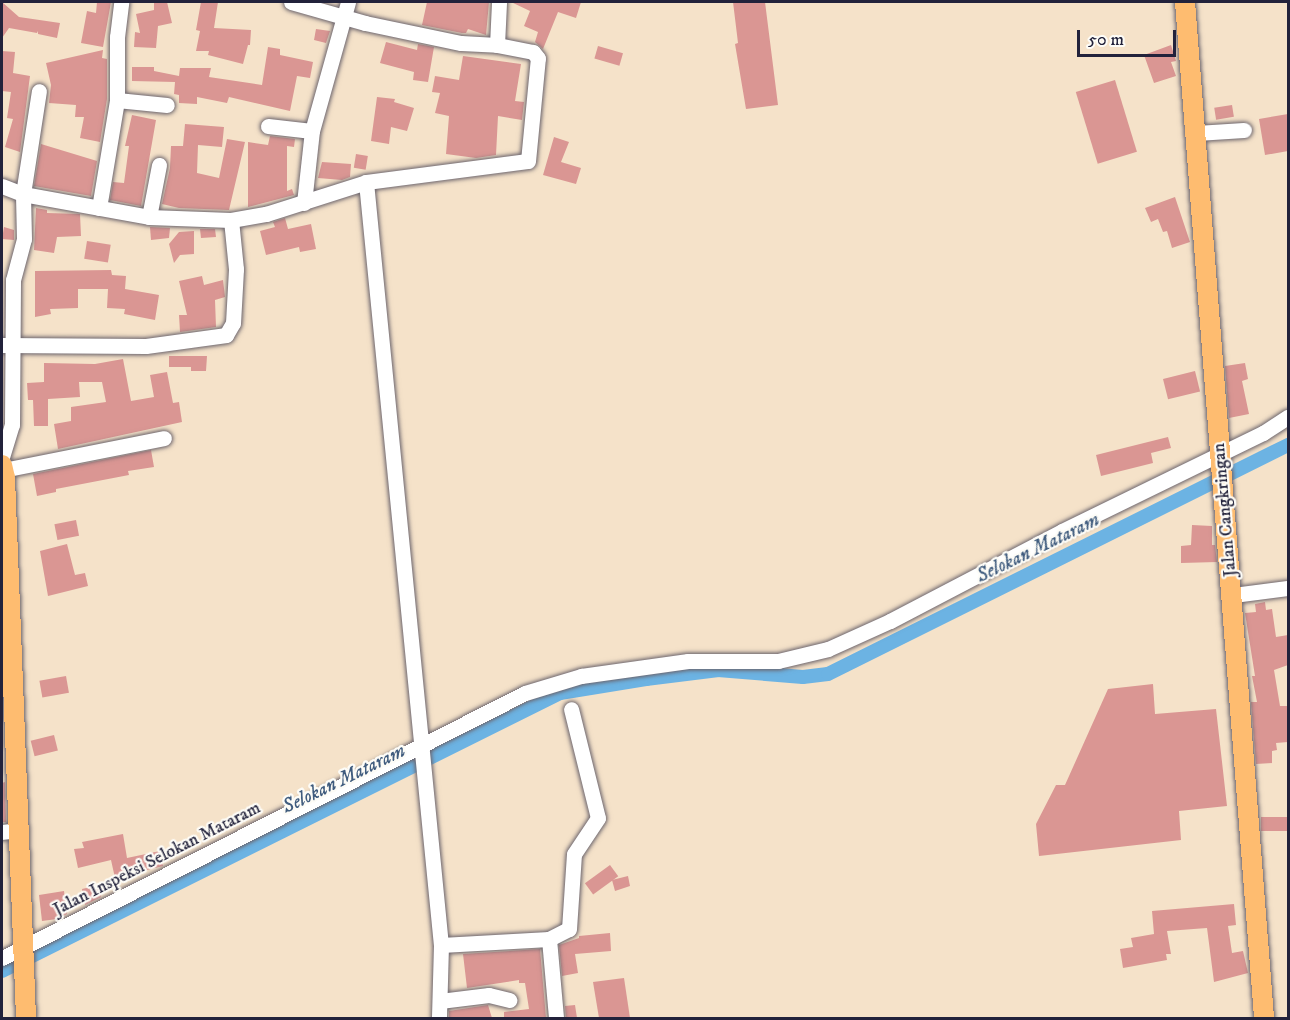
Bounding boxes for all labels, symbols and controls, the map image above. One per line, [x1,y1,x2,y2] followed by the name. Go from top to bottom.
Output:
[1080,18,1179,56] scale bar
[1088,29,1124,51] text: 50 m
[1208,442,1242,578] street label: Jalan Cangkringan
[972,508,1104,588] water label: Selokan Mataram
[278,739,410,819] water label: Selokan Mataram
[50,797,264,921] street label: Jalan Inspeksi Selokan Mataram

